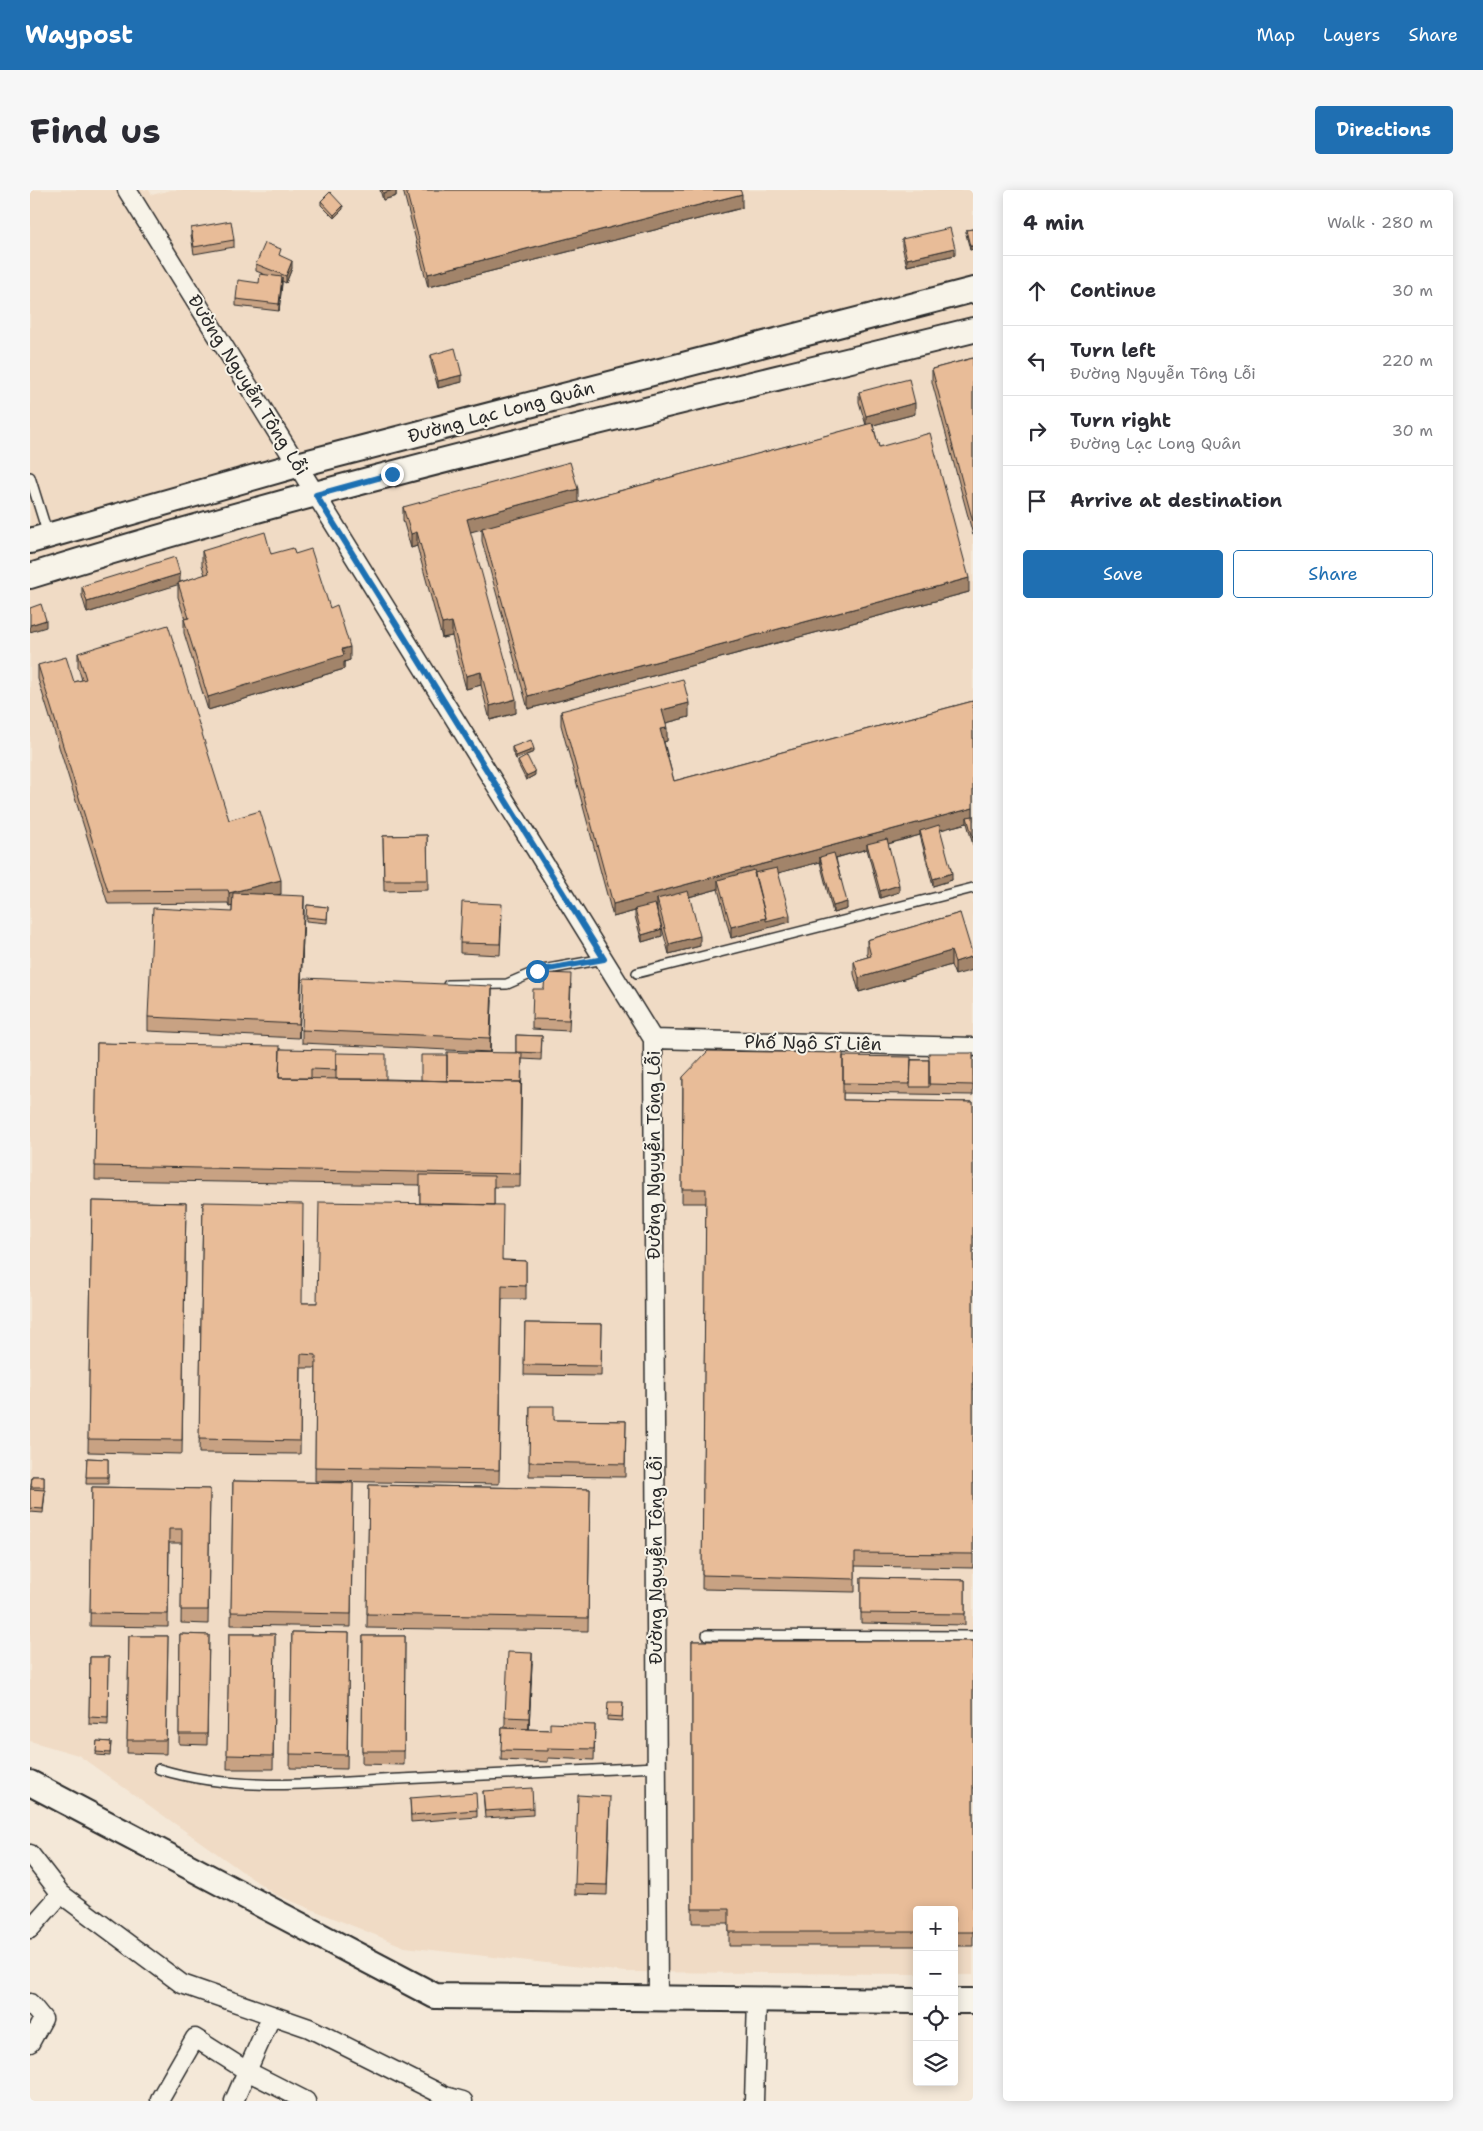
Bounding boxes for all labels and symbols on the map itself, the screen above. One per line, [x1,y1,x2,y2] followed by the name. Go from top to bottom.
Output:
[182,290,314,480] street label: Đường Nguyễn Tông Lỗi
[405,376,597,448] street label: Đường Lạc Long Quân
[381,463,404,486] route end
[526,960,549,983] route start
[744,1030,882,1056] street label: Phố Ngô Sĩ Liên
[642,1050,666,1260] street label: Đường Nguyễn Tông Lỗi
[644,1455,668,1665] street label: Đường Nguyễn Tông Lỗi

